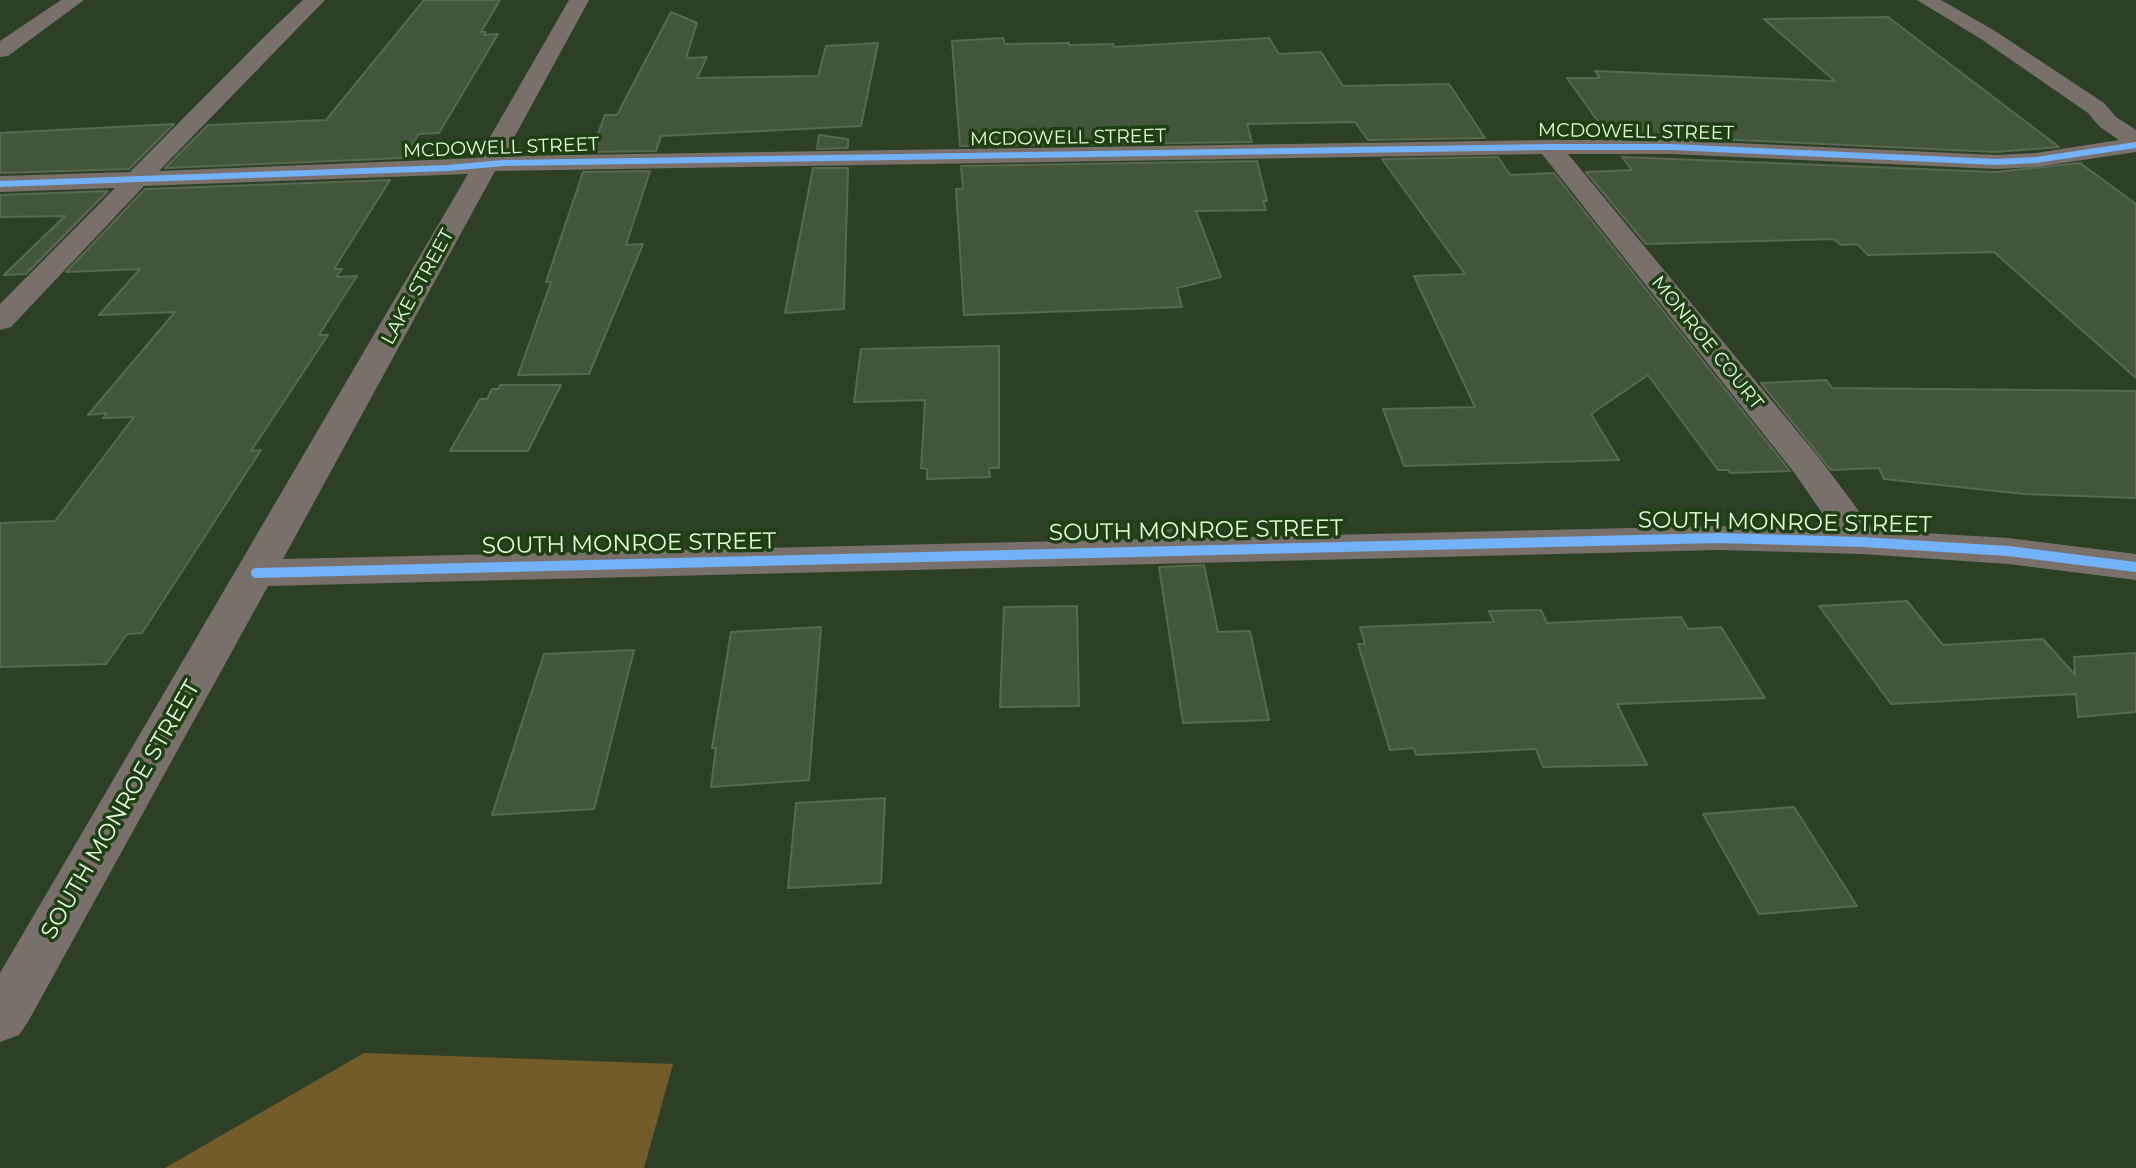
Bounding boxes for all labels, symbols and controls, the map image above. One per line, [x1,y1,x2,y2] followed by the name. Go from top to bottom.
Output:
[1538,119,1734,145] street label: MCDOWELL STREET
[970,125,1166,151] street label: MCDOWELL STREET
[403,133,599,163] street label: MCDOWELL STREET
[377,225,459,349] street label: LAKE STREET
[1646,272,1768,414] street label: MONROE COURT
[1638,507,1932,539] street label: SOUTH MONROE STREET
[1049,515,1343,547] street label: SOUTH MONROE STREET
[482,528,776,560] street label: SOUTH MONROE STREET
[35,676,207,944] street label: SOUTH MONROE STREET

